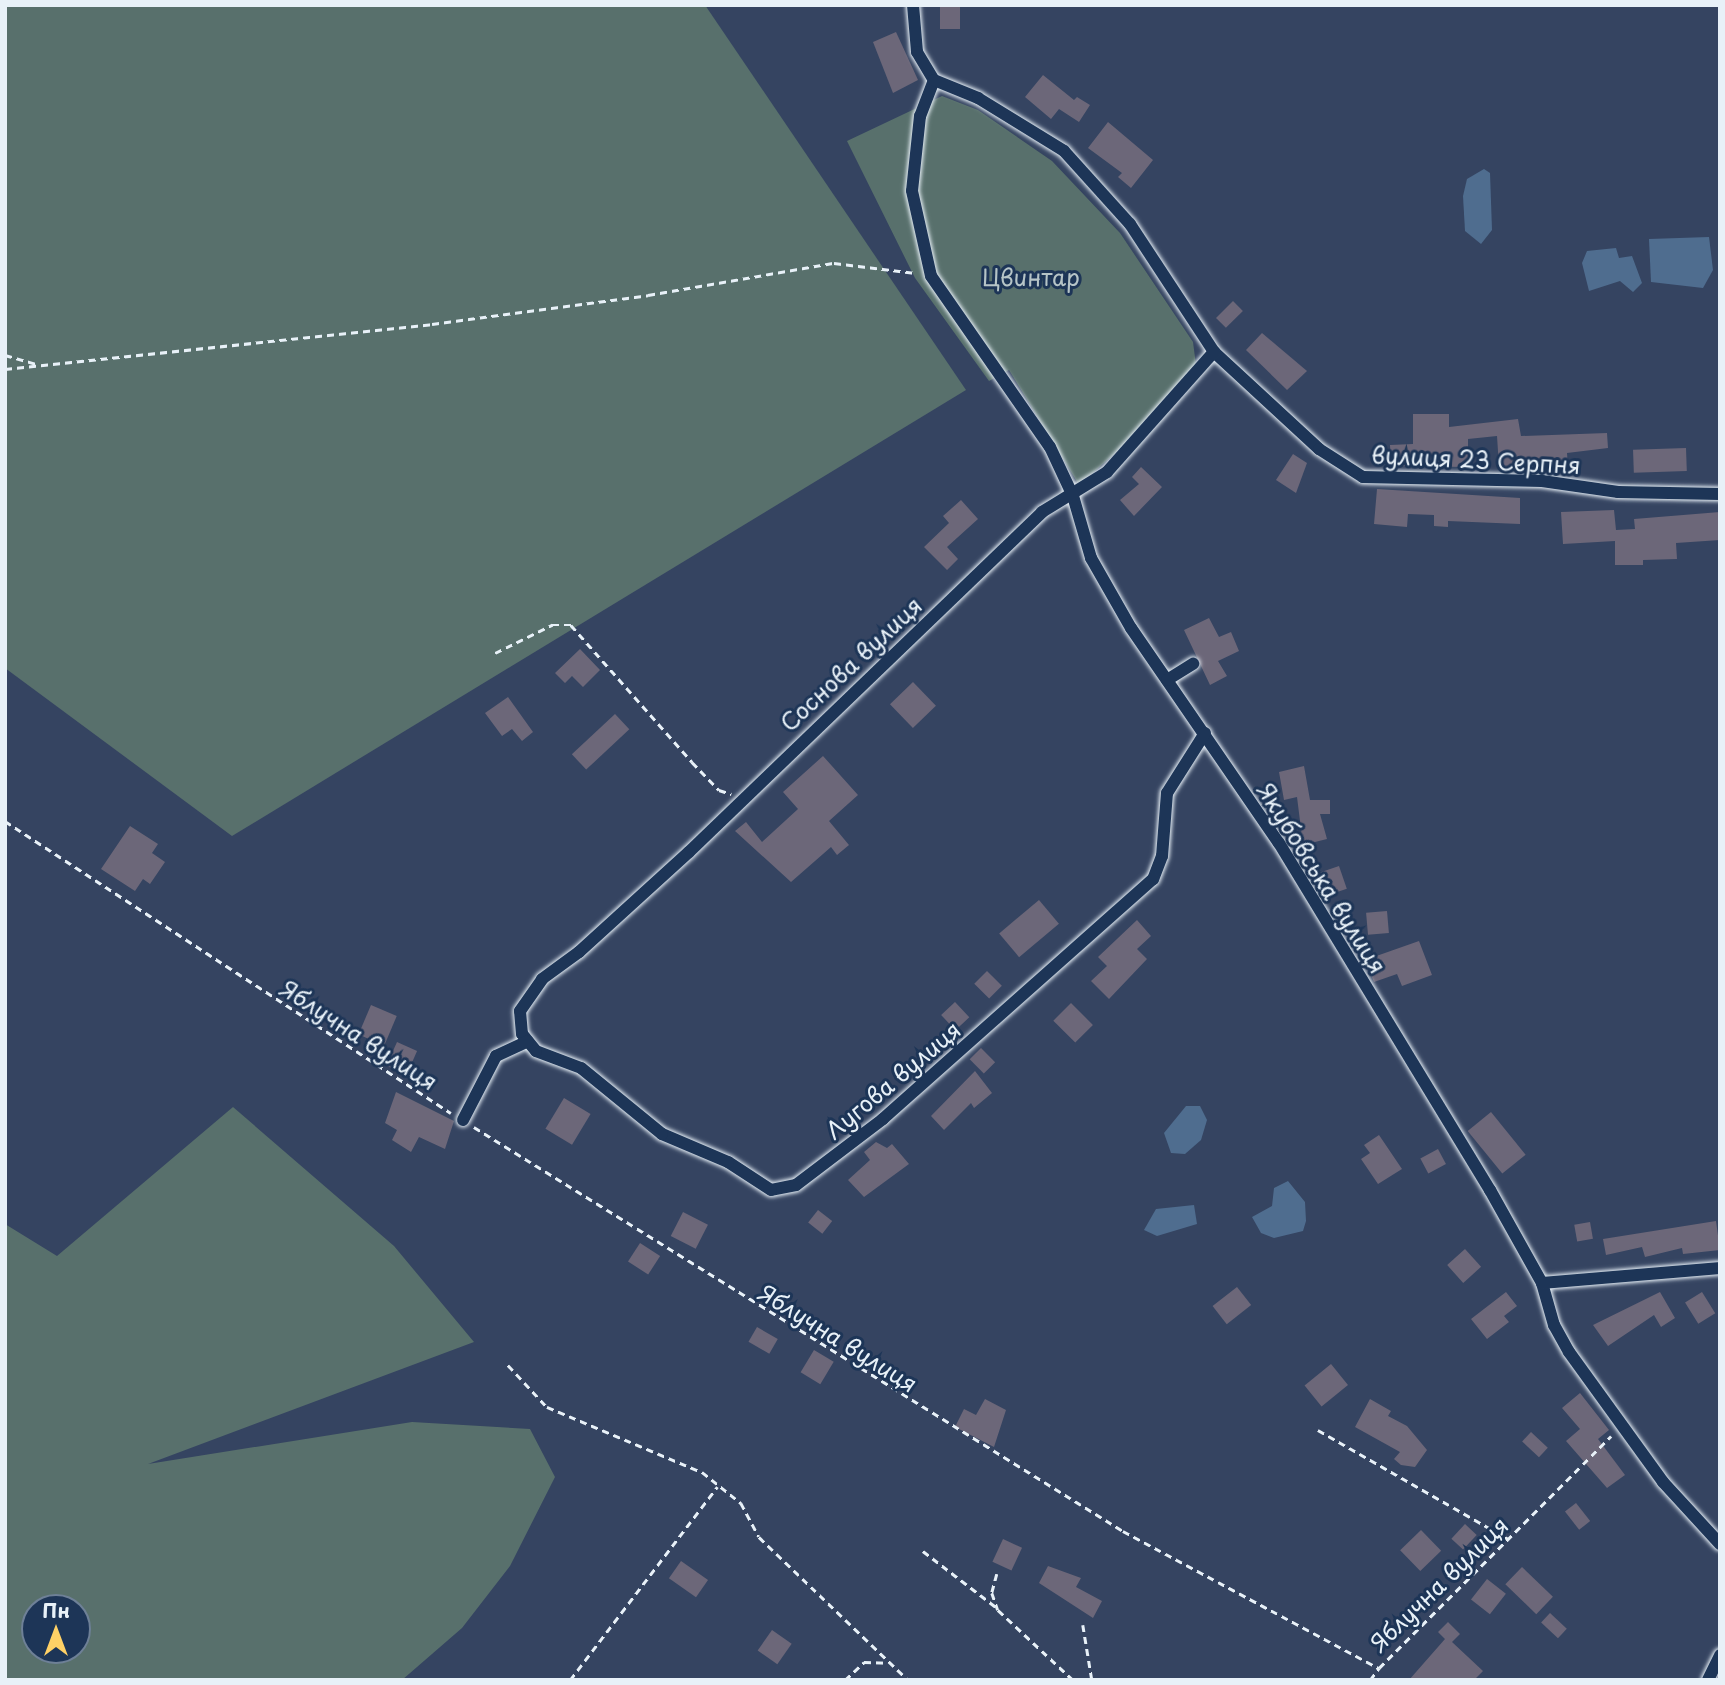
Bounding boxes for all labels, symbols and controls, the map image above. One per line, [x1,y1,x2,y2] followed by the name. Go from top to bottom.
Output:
[982,263,1080,291] park label: Цвинтар
[1370,441,1582,479] street label: вулиця 23 Серпня
[774,591,928,737] street label: Соснова вулиця
[1252,777,1392,979] street label: Якубовська вулиця
[275,974,443,1096] street label: Яблучна вулиця
[820,1015,966,1145] street label: Лугова вулиця
[753,1278,923,1398] street label: Яблучна вулиця
[1364,1511,1514,1657] street label: Яблучна вулиця
[21,1594,91,1664] north arrow
[42,1596,70,1624] text: Пн

